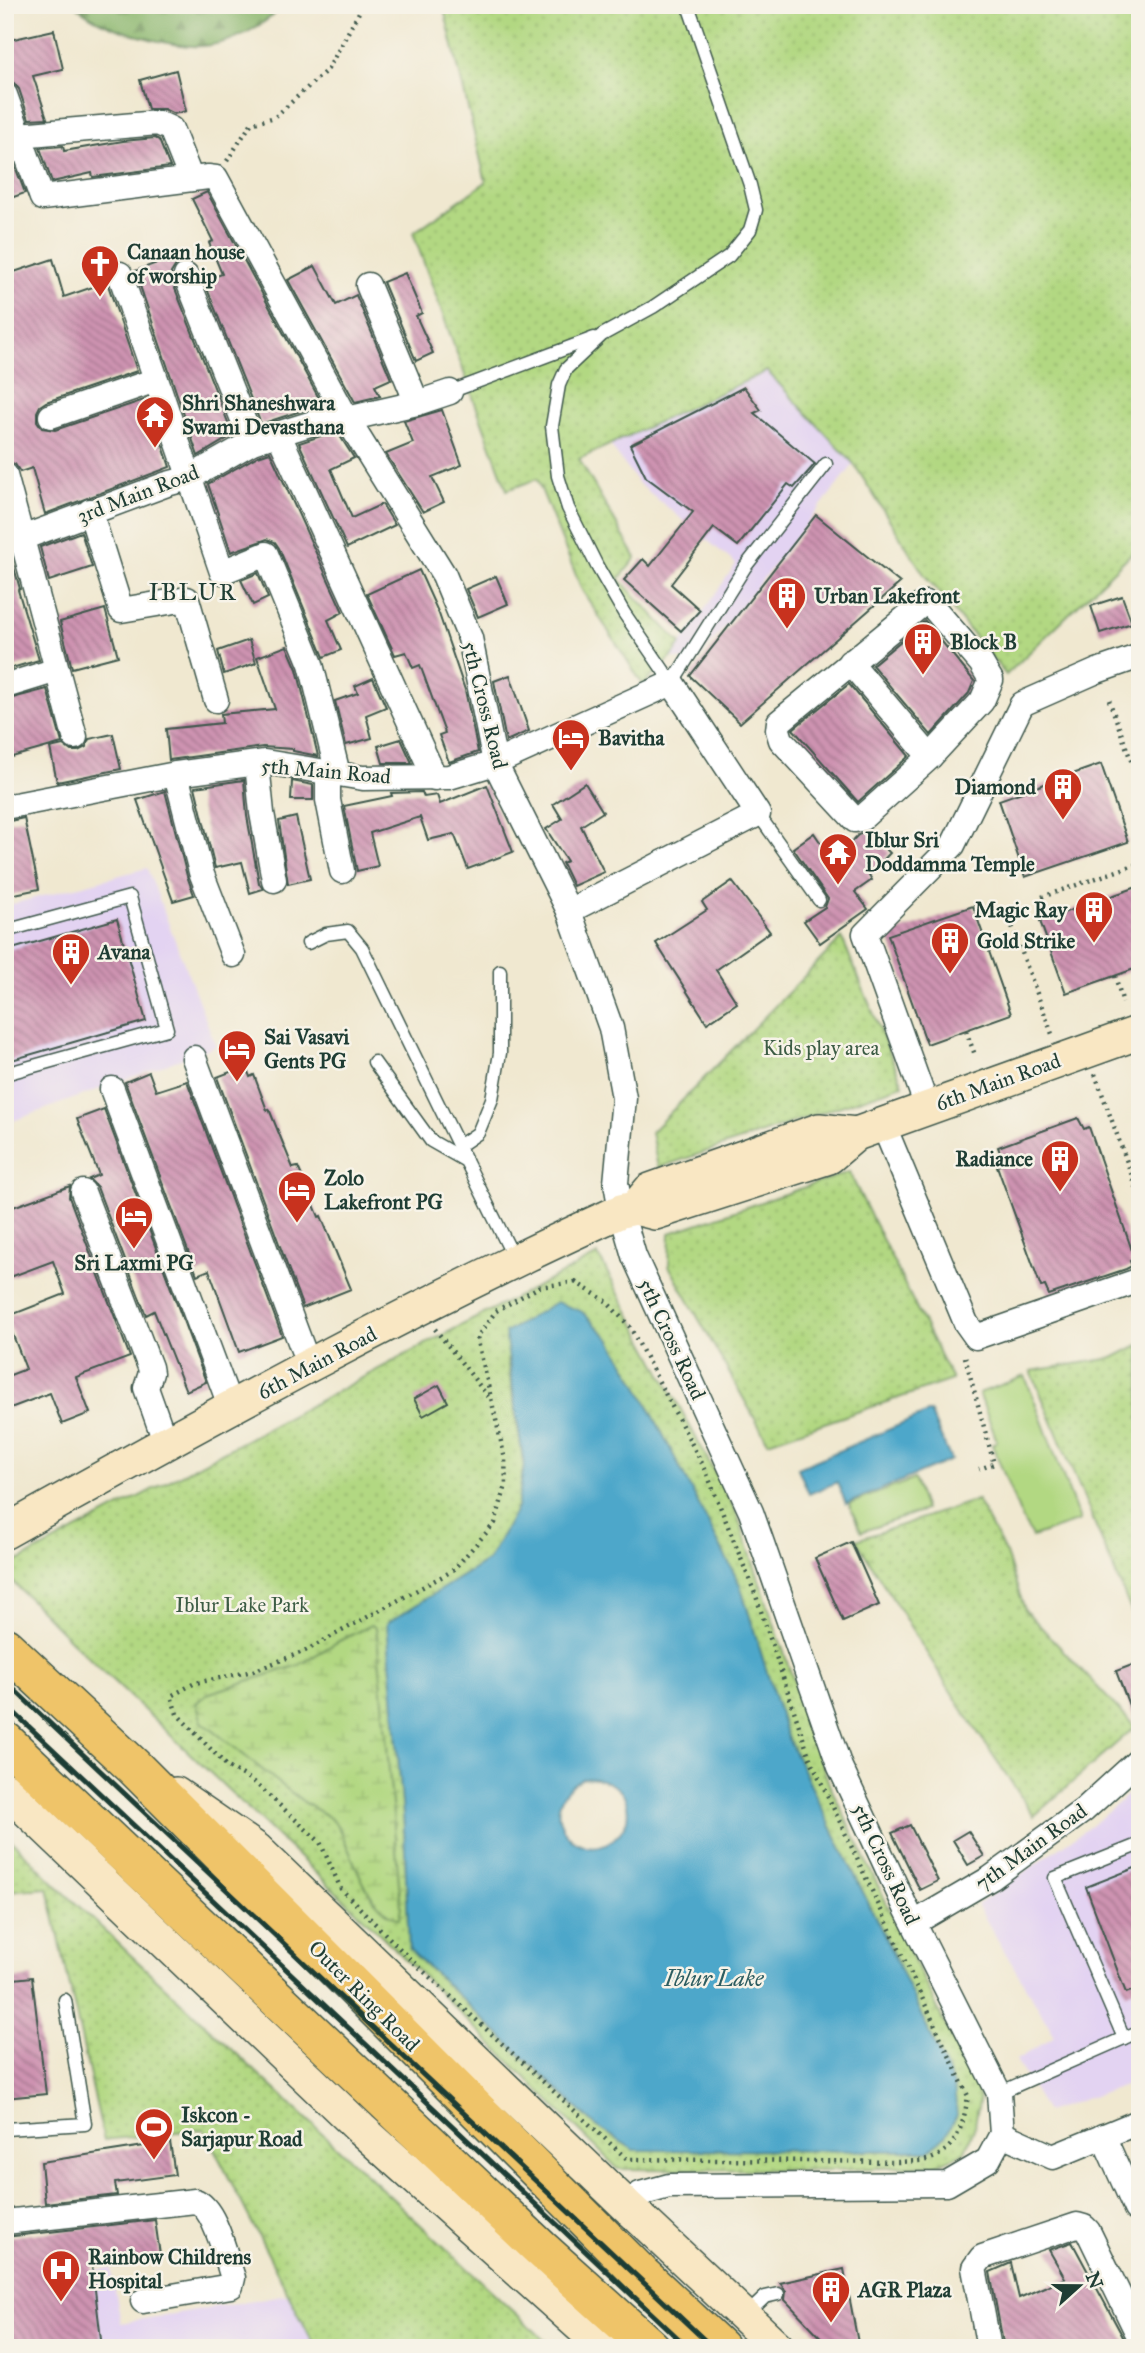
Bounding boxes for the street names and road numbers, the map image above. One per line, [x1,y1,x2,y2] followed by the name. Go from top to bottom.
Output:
[74,459,203,529] street label: 3rd Main Road
[457,638,514,772] street label: 5th Cross Road
[260,752,392,790] street label: 5th Main Road
[932,1047,1065,1117] street label: 6th Main Road
[633,1274,712,1404] street label: 5th Cross Road
[253,1320,381,1405] street label: 6th Main Road
[970,1797,1092,1896] street label: 7th Main Road
[847,1799,926,1929] street label: 5th Cross Road
[303,1935,425,2057] street label: Outer Ring Road

